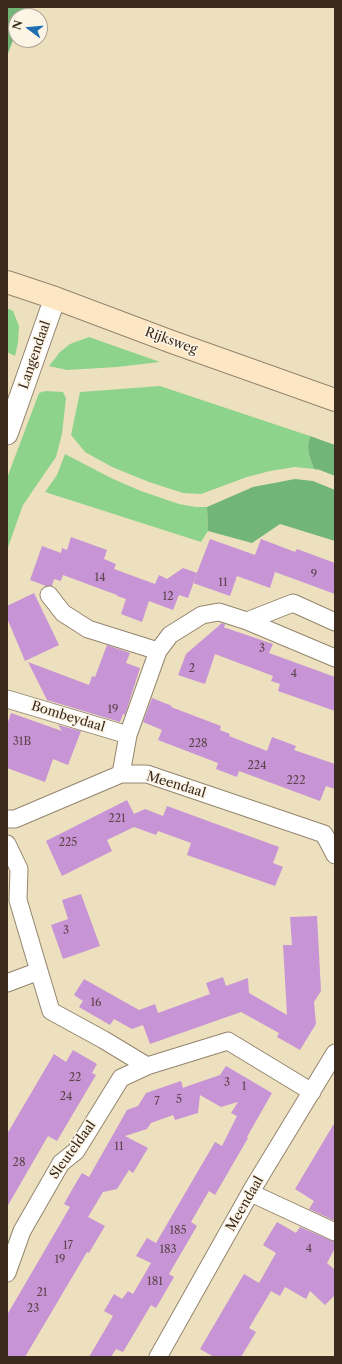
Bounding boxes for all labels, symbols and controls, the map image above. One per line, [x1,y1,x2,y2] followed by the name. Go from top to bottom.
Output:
[8,8,48,48] north arrow
[9,18,25,31] text: N
[16,319,54,391] street label: Langendaal
[143,324,199,358] street label: Rijksweg
[311,568,317,582] house number: 9
[95,571,105,585] house number: 14
[218,576,228,590] house number: 11
[163,590,173,604] house number: 12
[259,642,265,656] house number: 3
[189,662,195,676] house number: 2
[291,667,297,681] house number: 4
[29,698,107,736] street label: Bombeydaal
[107,703,119,717] house number: 19
[13,735,31,749] house number: 31B
[188,737,208,751] house number: 228
[247,759,267,773] house number: 224
[145,769,207,801] street label: Meendaal
[287,774,305,788] house number: 222
[108,812,126,826] house number: 221
[59,836,77,850] house number: 225
[63,924,69,938] house number: 3
[90,996,102,1010] house number: 16
[69,1071,81,1085] house number: 22
[224,1076,230,1090] house number: 3
[242,1080,246,1094] house number: 1
[60,1090,72,1104] house number: 24
[176,1093,182,1107] house number: 5
[154,1095,160,1109] house number: 7
[47,1118,99,1182] street label: Sleuteldaal
[114,1140,124,1154] house number: 11
[13,1156,25,1170] house number: 28
[223,1174,267,1234] street label: Meendaal
[169,1224,187,1238] house number: 185
[63,1239,73,1253] house number: 17
[306,1242,312,1256] house number: 4
[159,1243,177,1257] house number: 183
[54,1253,66,1267] house number: 19
[147,1275,163,1289] house number: 181
[37,1286,47,1300] house number: 21
[27,1302,39,1316] house number: 23

